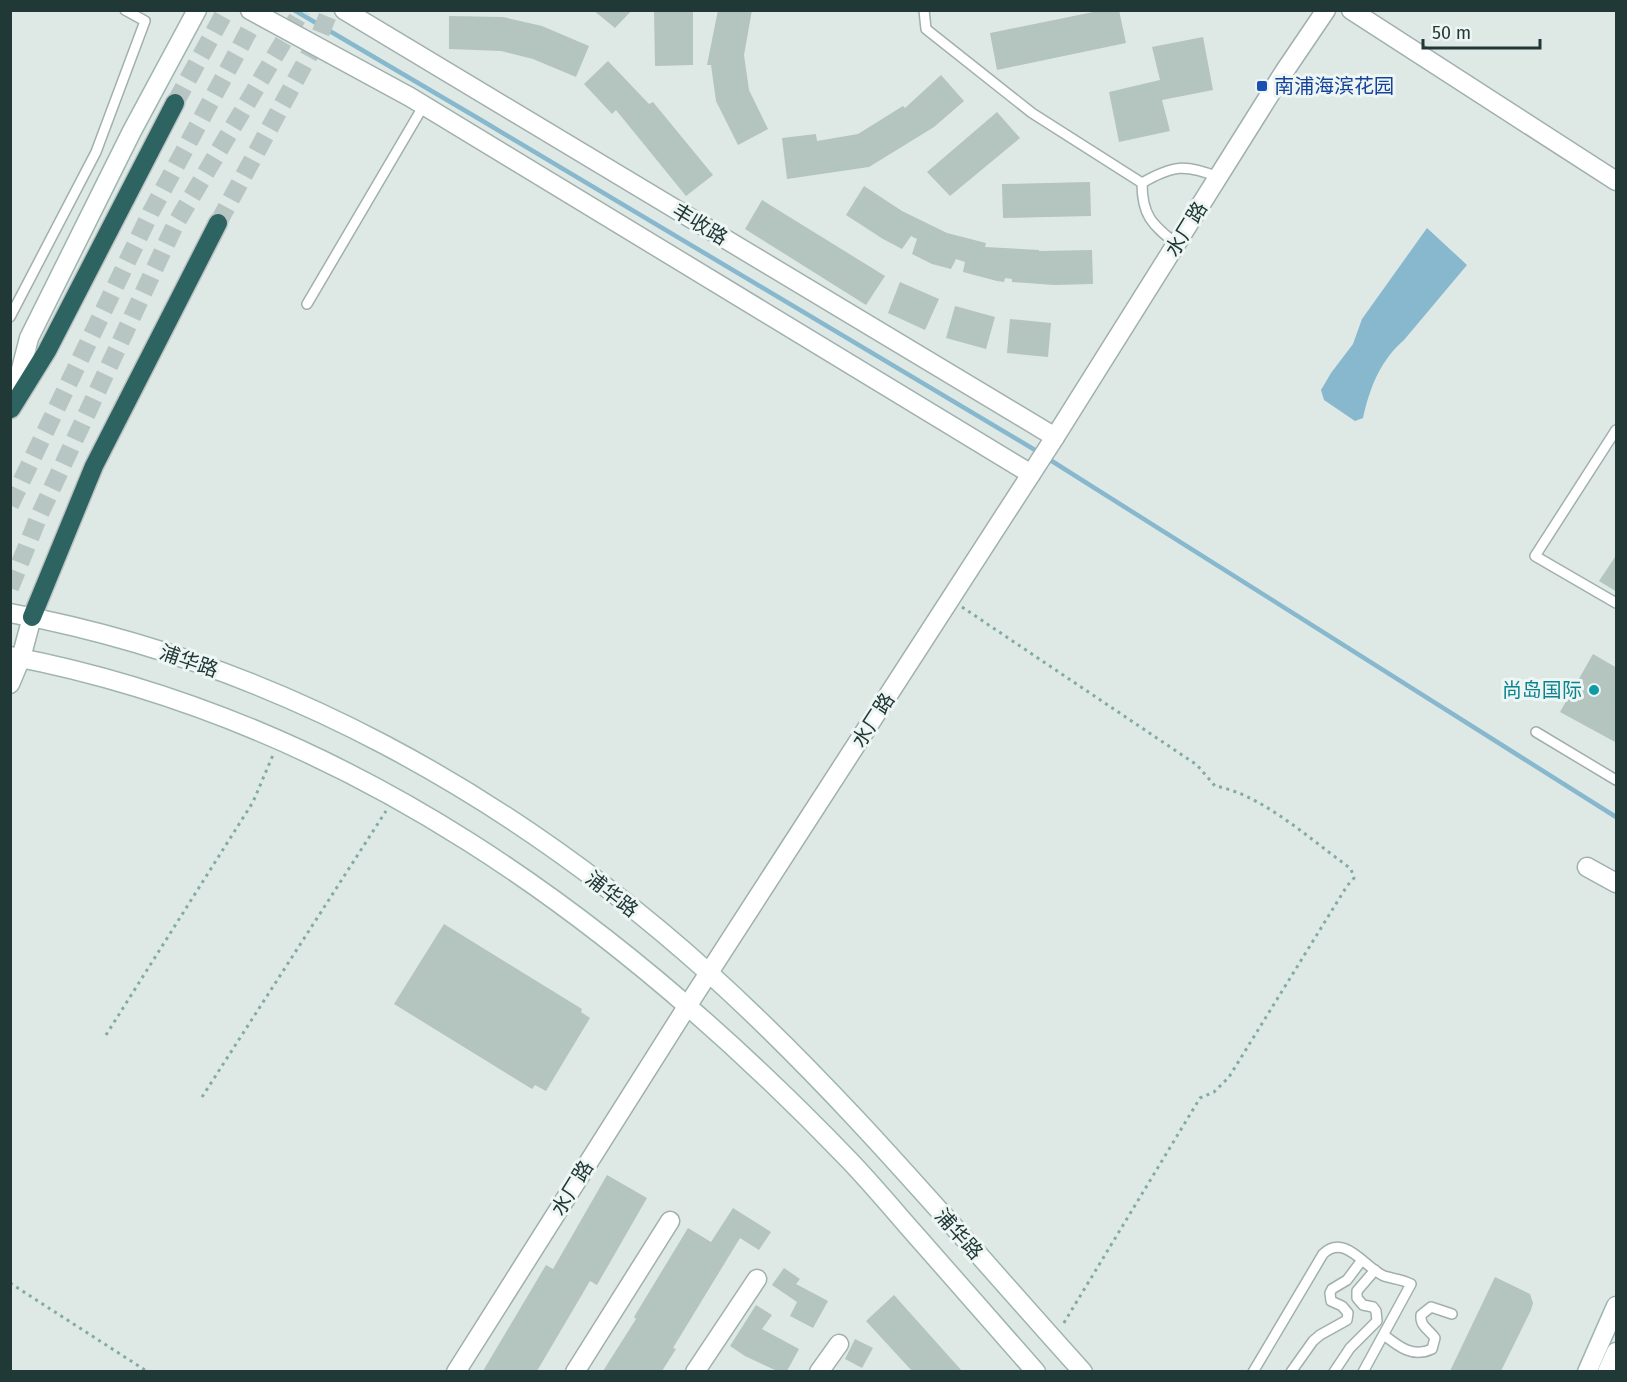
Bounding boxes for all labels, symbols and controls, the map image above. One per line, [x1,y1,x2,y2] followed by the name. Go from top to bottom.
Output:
[1423,12,1540,50] scale bar
[1432,22,1471,44] text: 50 m
[1274,74,1394,98] place label: 南浦海滨花园
[1255,79,1269,93] marker: 南浦海滨花园
[1160,197,1212,261] street label: 水厂路
[668,198,732,250] street label: 丰收路
[157,640,221,682] street label: 浦华路
[1502,678,1582,702] place label: 尚岛国际
[1587,683,1601,697] marker: 尚岛国际
[847,688,899,752] street label: 水厂路
[581,866,643,922] street label: 浦华路
[546,1156,598,1220] street label: 水厂路
[930,1204,988,1264] street label: 浦华路

